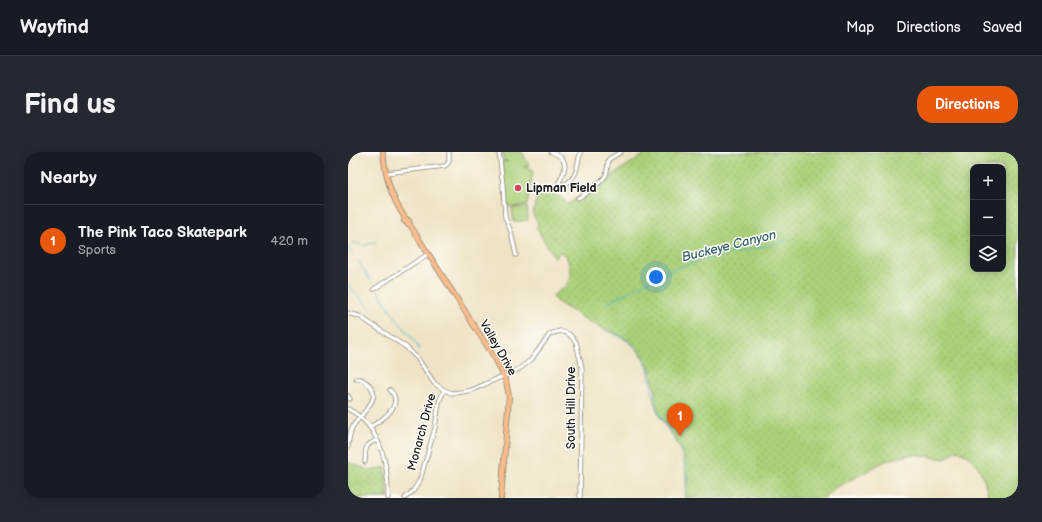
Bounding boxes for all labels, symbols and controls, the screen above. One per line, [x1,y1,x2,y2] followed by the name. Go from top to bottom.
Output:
[20,16,89,39] text: Wayfind
[846,19,874,36] text: Map
[896,19,961,36] text: Directions
[983,19,1022,36] text: Saved
[917,86,1018,123] button: Directions
[24,88,116,121] text: Find us
[970,164,1006,272] map controls
[970,164,1006,200] button: +
[40,168,97,188] text: Nearby
[526,181,597,196] place label: Lipman Field
[513,183,523,193] marker: Lipman Field
[970,200,1006,236] button: −
[78,223,247,242] text: The Pink Taco Skatepark
[680,227,778,265] water label: Buckeye Canyon
[50,233,56,249] text: 1
[270,233,308,249] text: 420 m
[970,236,1006,272] button: layers
[78,242,116,258] text: Sports
[646,267,666,287] your location
[476,318,520,378] street label: Valley Drive
[564,367,579,449] street label: South Hill Drive
[404,392,440,472] street label: Monarch Drive
[667,403,693,436] pin: 1

